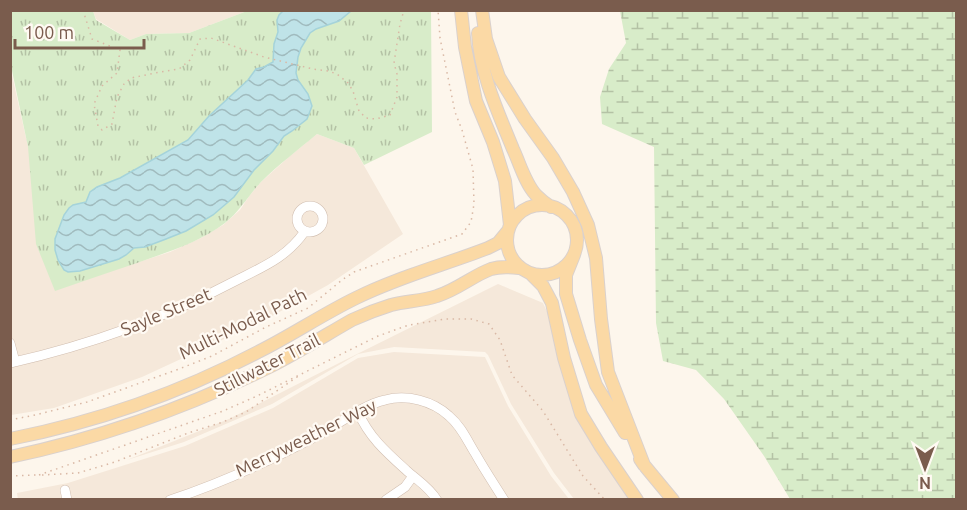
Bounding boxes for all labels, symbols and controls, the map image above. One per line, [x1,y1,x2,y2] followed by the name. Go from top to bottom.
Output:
[15,12,144,50] scale bar
[24,22,74,42] text: 100 m
[117,283,214,339] street label: Sayle Street
[176,284,310,363] street label: Multi-Modal Path
[210,329,323,399] street label: Stillwater Trail
[232,394,380,480] street label: Merryweather Way
[895,438,955,498] north arrow
[919,474,931,492] text: N

